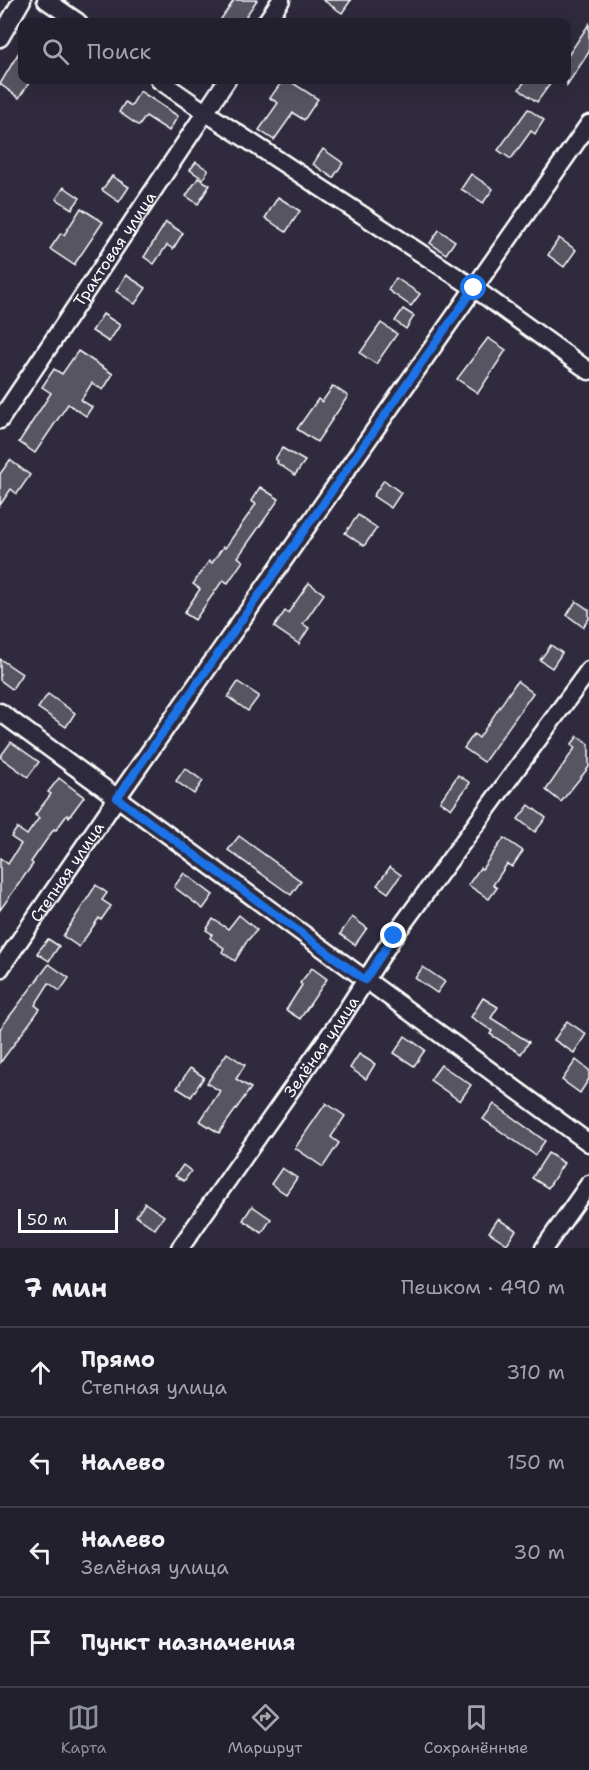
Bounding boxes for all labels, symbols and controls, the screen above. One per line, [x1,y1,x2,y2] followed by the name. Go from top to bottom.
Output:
[18,18,571,84] search box
[39,35,72,68] icon: search
[87,37,151,66] text: Поиск
[68,187,160,310] street label: Трактовая улица
[460,274,486,300] route start
[25,817,108,926] street label: Степная улица
[380,922,406,948] route end
[279,992,363,1101] street label: Зелёная улица
[18,1206,118,1234] scale bar
[27,1209,67,1230] text: 50 m
[24,1270,107,1305] text: 7 мин
[401,1274,565,1300] text: Пешком · 490 m
[81,1345,155,1374] text: Прямо
[24,1356,57,1389] icon: ahead
[506,1359,565,1385] text: 310 m
[81,1374,227,1400] text: Степная улица
[24,1446,57,1479] icon: left
[81,1448,165,1477] text: Налево
[507,1449,565,1475] text: 150 m
[81,1525,165,1554] text: Налево
[24,1536,57,1569] icon: left
[513,1539,565,1565] text: 30 m
[81,1554,229,1580] text: Зелёная улица
[24,1626,57,1659] icon: arrive
[81,1628,295,1657] text: Пункт назначения
[61,1701,106,1758] tab: Карта
[228,1701,302,1758] tab: Маршрут
[424,1701,528,1758] tab: Сохранённые

